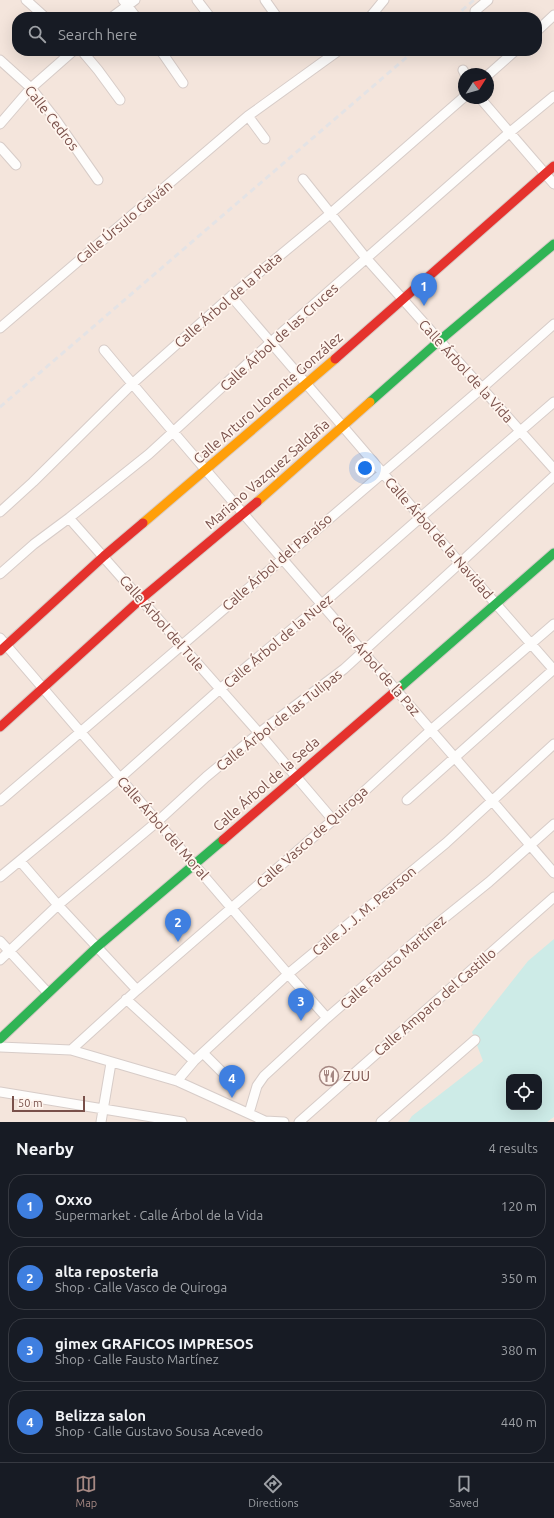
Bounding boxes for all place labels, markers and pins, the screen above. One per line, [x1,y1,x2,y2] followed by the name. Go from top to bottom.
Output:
[411,273,437,306] pin: 1
[165,909,191,942] pin: 2
[288,988,314,1021] pin: 3
[219,1065,245,1098] pin: 4
[318,1065,340,1087] restaurant icon: ZUU
[343,1068,370,1084] place label: ZUU

